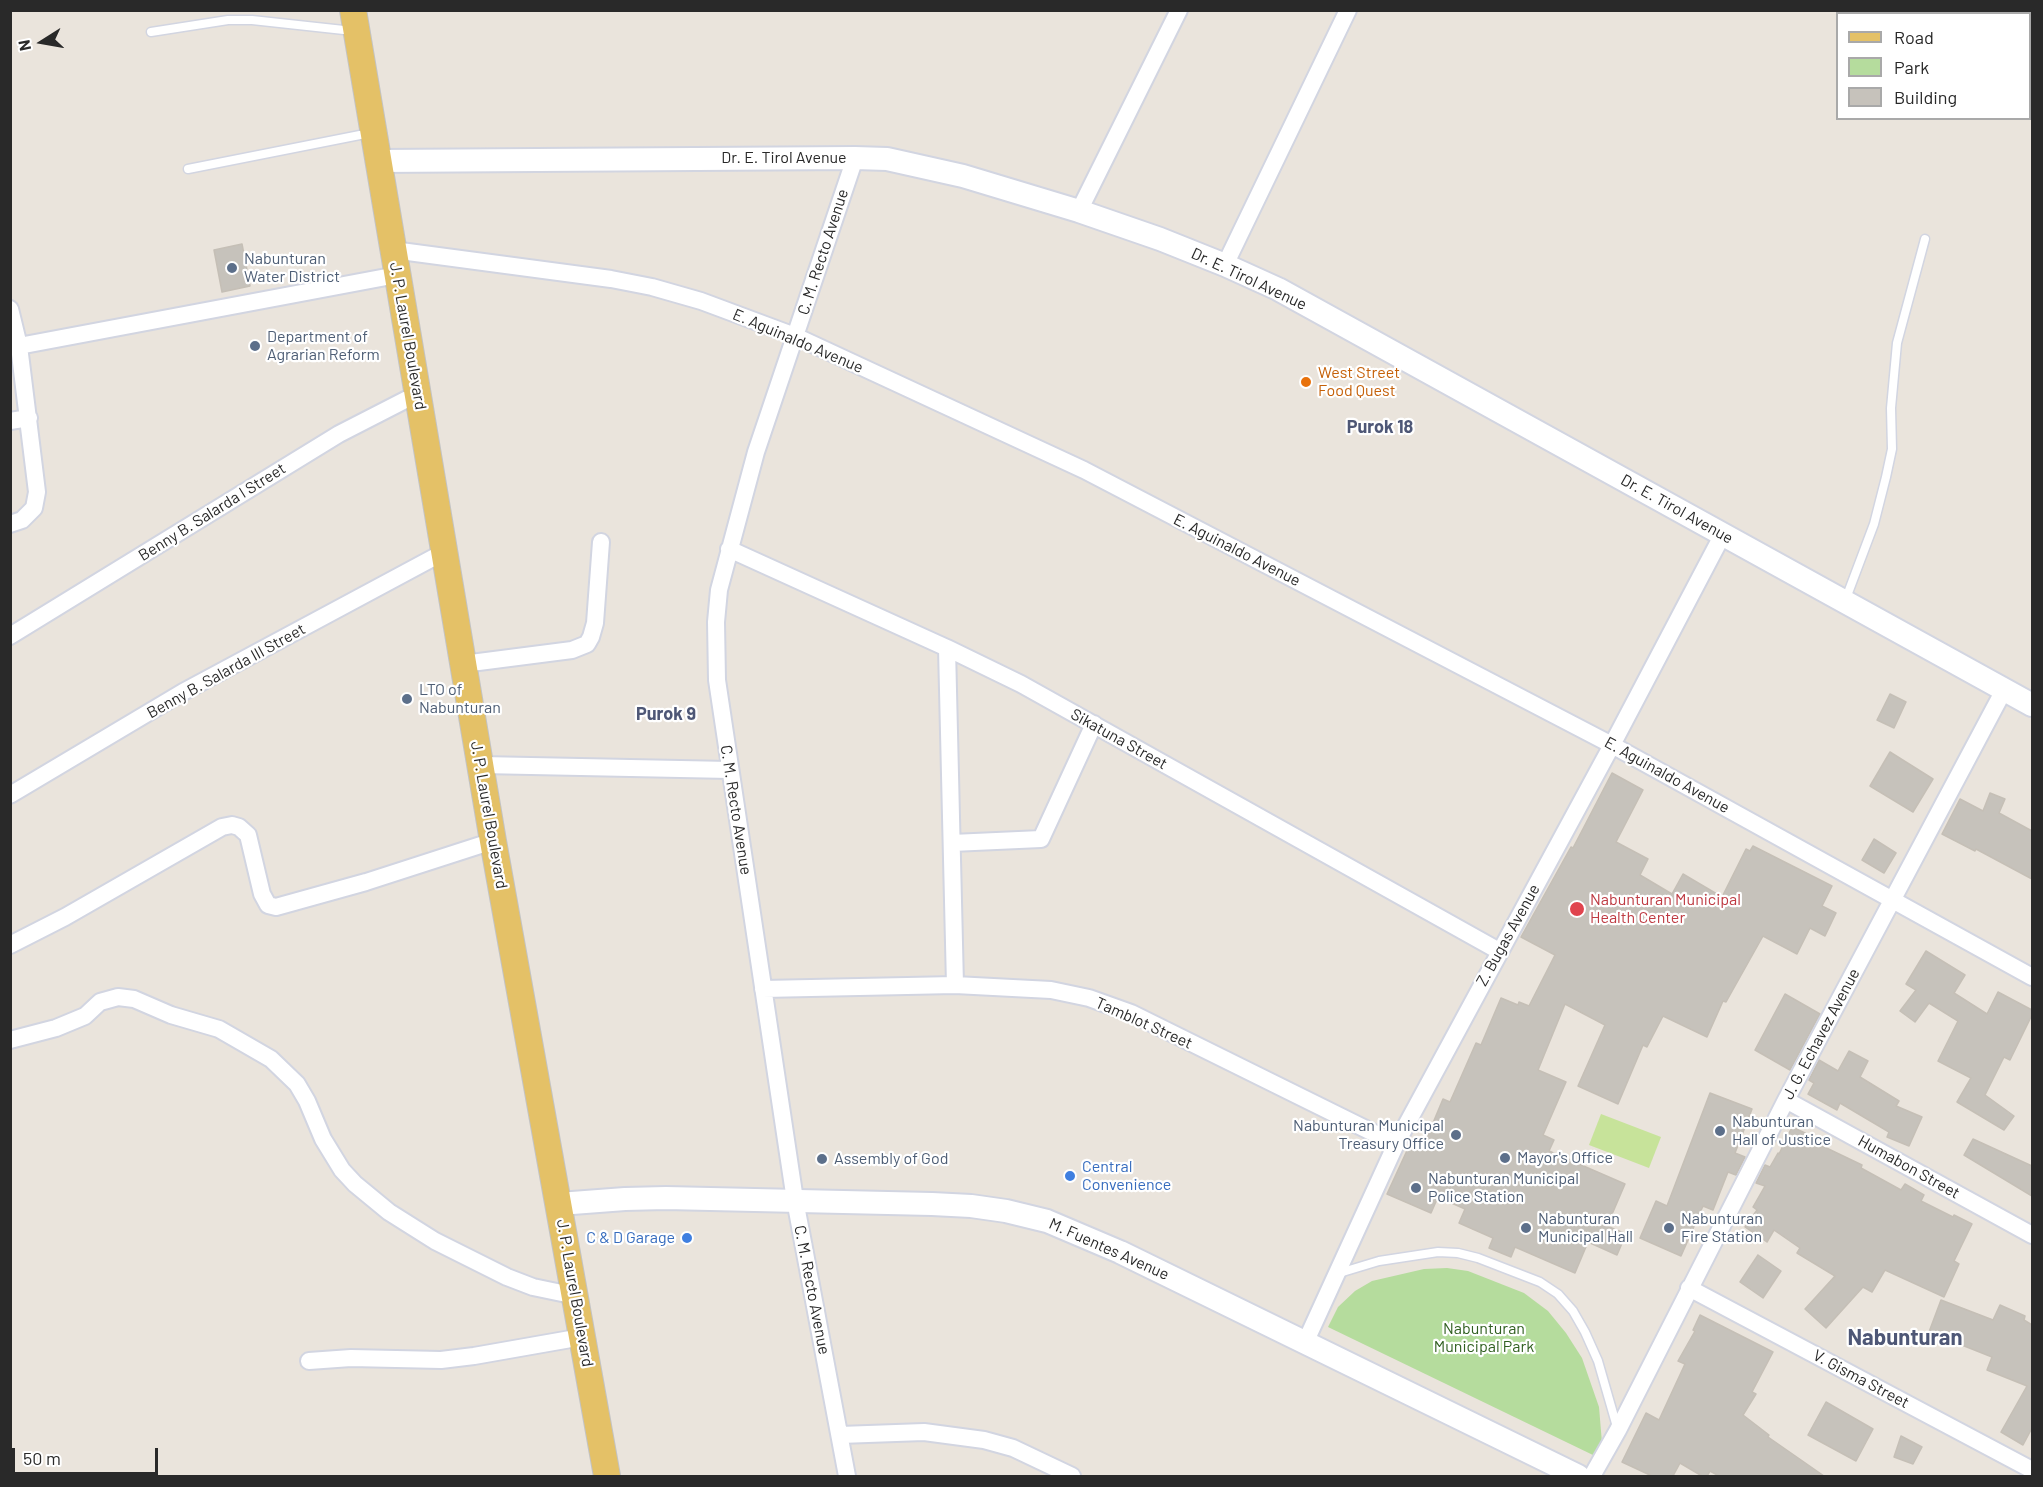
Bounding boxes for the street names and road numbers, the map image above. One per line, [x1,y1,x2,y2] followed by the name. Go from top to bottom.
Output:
[721,148,847,168] street label: Dr. E. Tirol Avenue
[794,187,852,317] street label: C. M. Recto Avenue
[1188,244,1310,314] street label: Dr. E. Tirol Avenue
[386,261,430,411] street label: J. P. Laurel Boulevard
[730,305,866,377] street label: E. Aguinaldo Avenue
[135,459,289,565] street label: Benny B. Salarda I Street
[1618,470,1736,548] street label: Dr. E. Tirol Avenue
[1170,510,1304,590] street label: E. Aguinaldo Avenue
[143,619,309,723] street label: Benny B. Salarda III Street
[1067,705,1171,773] street label: Sikatuna Street
[1601,733,1733,817] street label: E. Aguinaldo Avenue
[467,740,511,890] street label: J. P. Laurel Boulevard
[716,744,756,876] street label: C. M. Recto Avenue
[1472,881,1544,989] street label: Z. Bugas Avenue
[1778,965,1864,1103] street label: J. G. Echavez Avenue
[1093,993,1195,1053] street label: Tamblot Street
[1855,1131,1963,1203] street label: Humabon Street
[1046,1214,1172,1284] street label: M. Fuentes Avenue
[553,1218,597,1368] street label: J. P. Laurel Boulevard
[790,1224,834,1356] street label: C. M. Recto Avenue
[1810,1346,1912,1412] street label: V. Gisma Street

